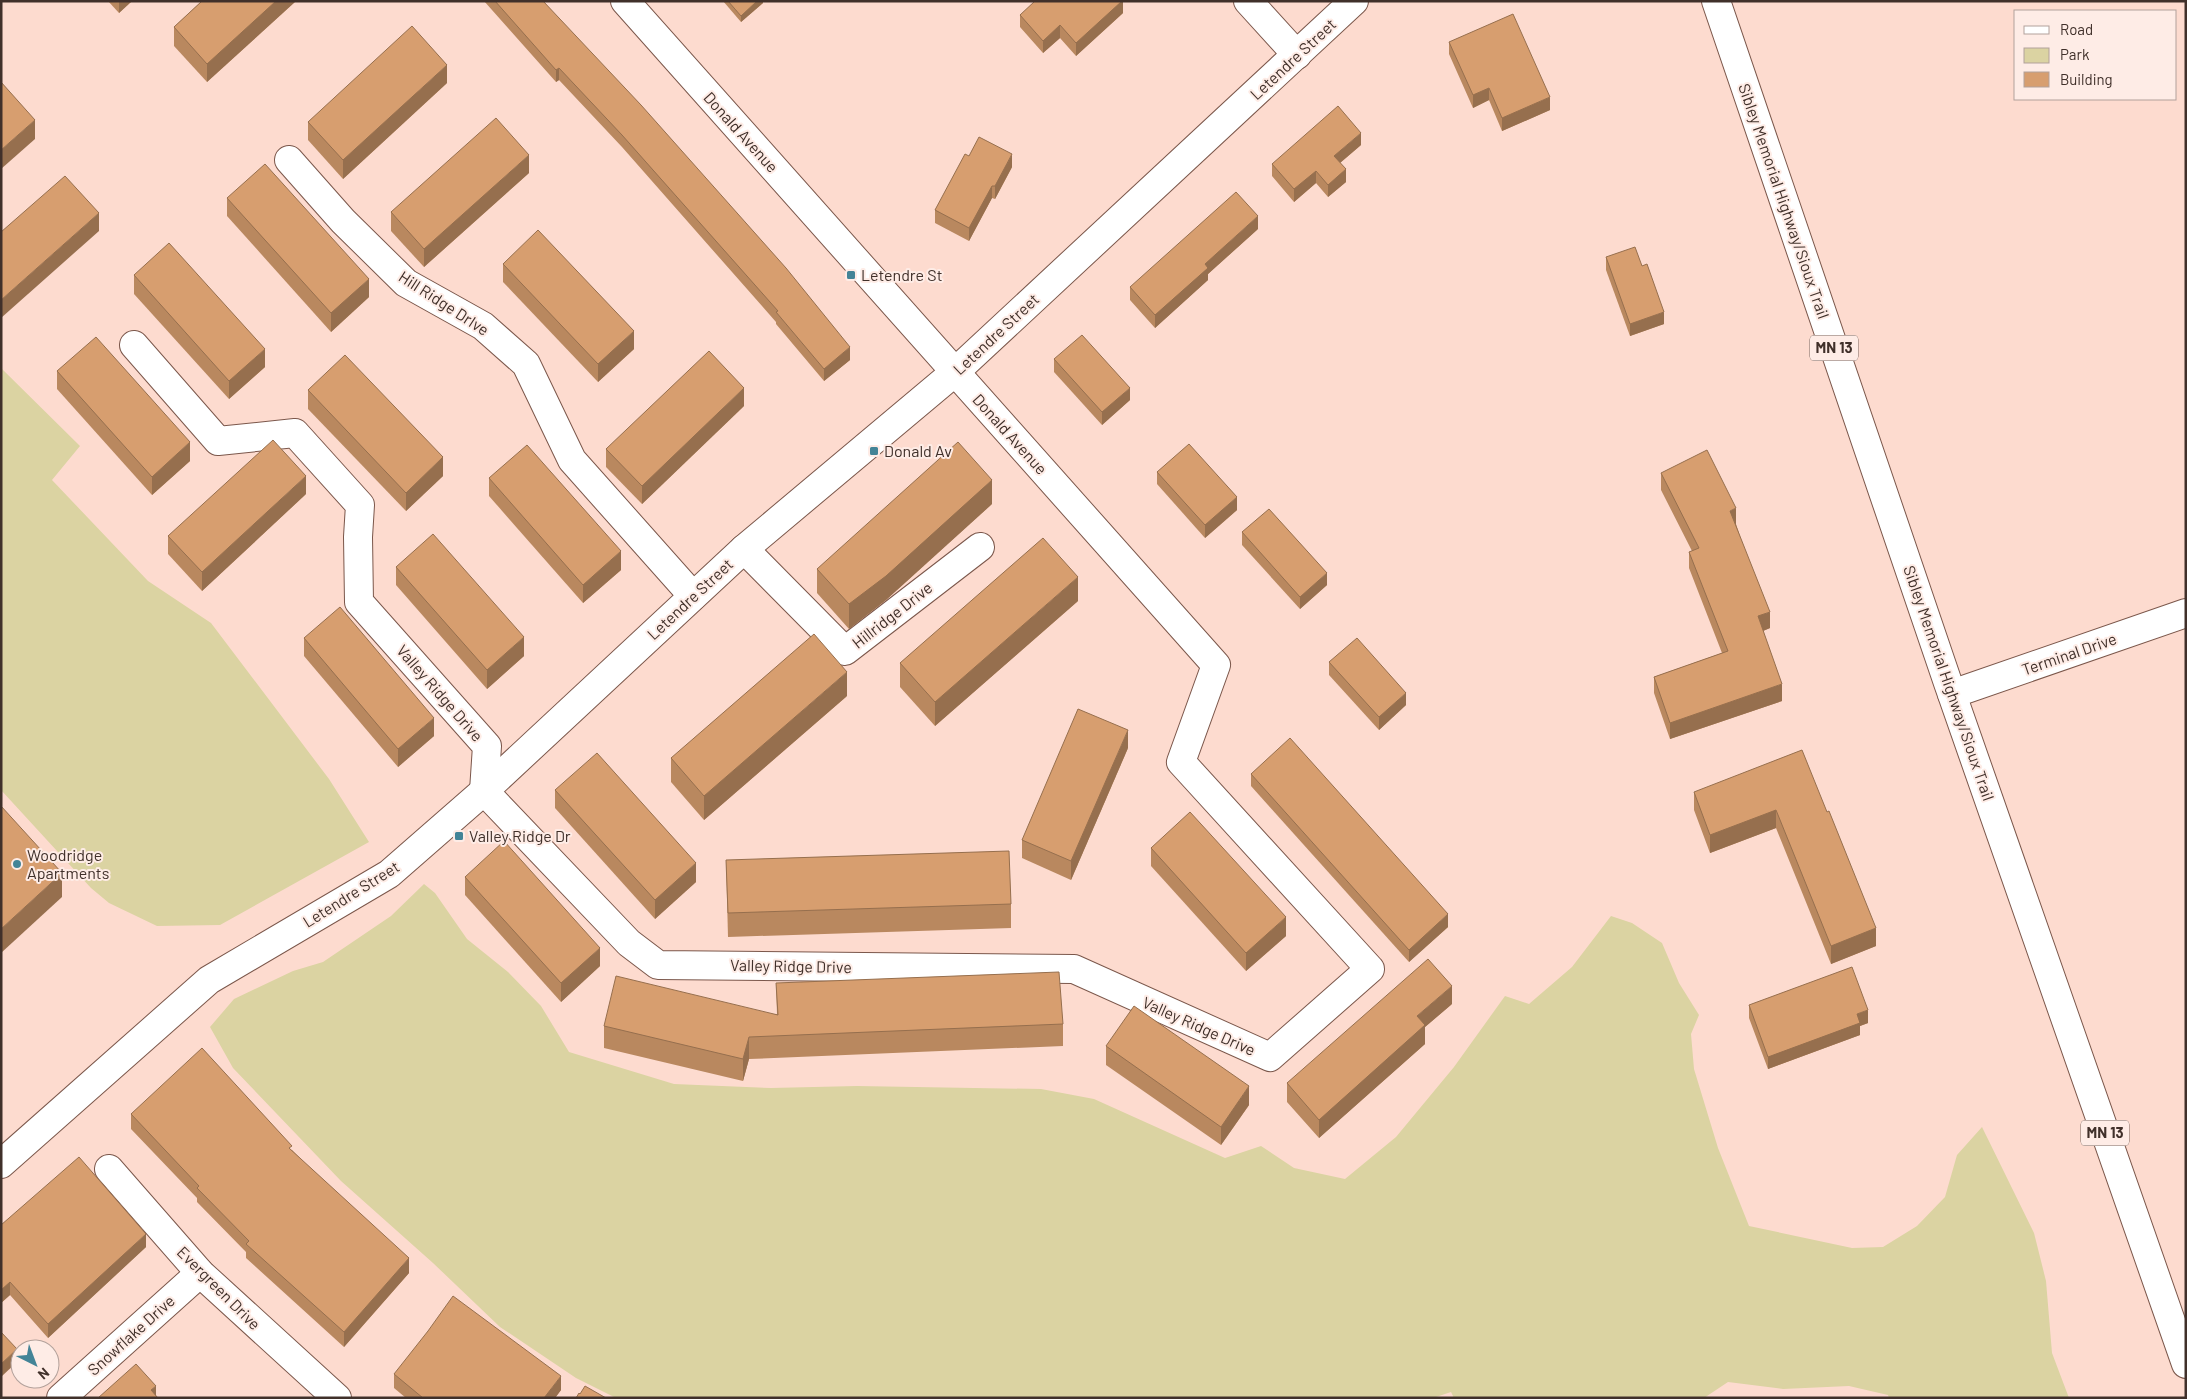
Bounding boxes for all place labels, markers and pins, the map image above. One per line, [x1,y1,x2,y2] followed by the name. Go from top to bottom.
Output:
[861,265,943,284] place label: Letendre St
[845,269,857,281] marker: Letendre St
[884,441,952,460] place label: Donald Av
[868,445,880,457] marker: Donald Av
[469,826,571,845] place label: Valley Ridge Dr
[453,830,465,842] marker: Valley Ridge Dr
[27,845,109,882] place label: Woodridge Apartments
[11,858,23,870] marker: Woodridge Apartments

